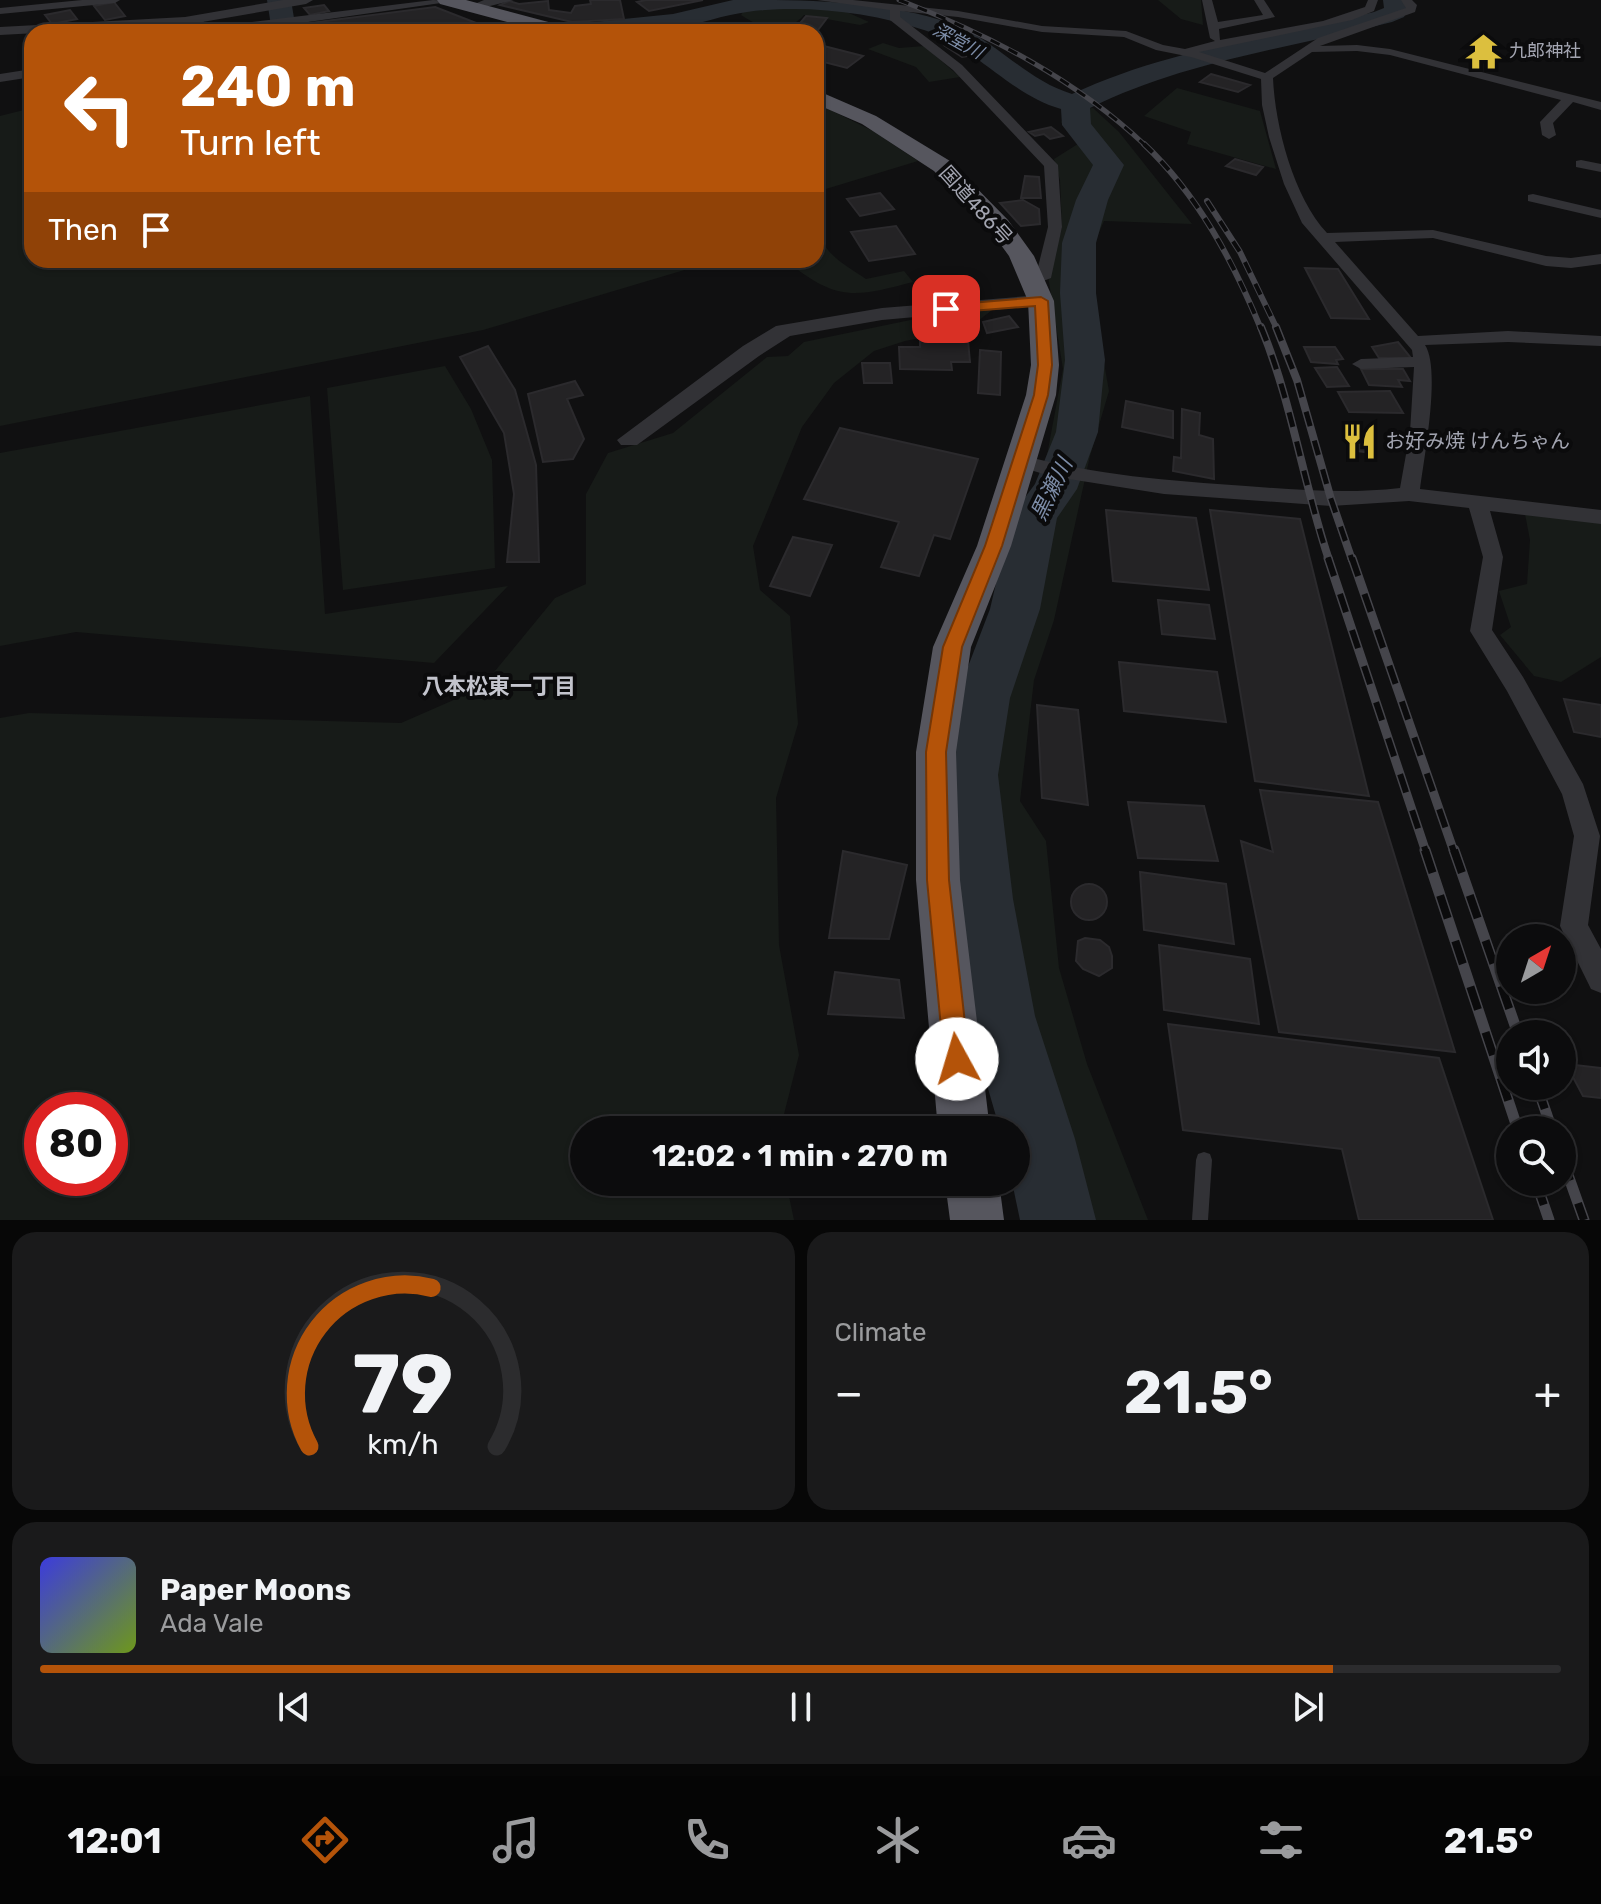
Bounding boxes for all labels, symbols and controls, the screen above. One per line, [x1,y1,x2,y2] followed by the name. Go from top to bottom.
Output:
[929,18,989,65] water label: 深堂川
[1464,32,1502,70] temple icon: 九郎神社
[1509,40,1581,62] place label: 九郎神社
[180,54,356,120] text: 240 m
[48,56,152,160] icon: left
[180,121,321,164] text: Turn left
[935,161,1017,249] street label: 国道486号
[134,208,178,252] icon: arrive
[48,212,118,248] text: Then
[912,275,980,343] pin
[924,287,968,331] icon: arrive
[1340,422,1378,460] restaurant icon: お好み焼 けんちゃん
[1385,429,1570,453] place label: お好み焼 けんちゃん
[1025,452,1079,525] water label: 黒瀬川
[422,673,576,700] district label: 八本松東一丁目
[1496,924,1576,1004] north arrow
[1496,924,1576,1196] map controls
[915,1017,999,1101] position arrow
[1496,1020,1576,1100] button: sound
[24,1092,128,1196] speed limit sign: 80
[1496,1116,1576,1196] button: search
[652,1138,948,1174] text: 12:02 · 1 min · 270 m
[835,1317,927,1348] text: Climate
[353,1335,454,1434] text: 79
[1124,1357,1273,1428] text: 21.5°
[835,1367,863,1419] text: −
[1534,1367,1561,1419] text: +
[368,1427,439,1461] text: km/h
[160,1572,351,1608] text: Paper Moons
[160,1608,264,1639] text: Ada Vale
[272,1685,316,1729] icon: previous
[779,1685,823,1729] icon: pause
[1286,1685,1330,1729] icon: next
[297,1812,353,1868] icon: directions
[488,1812,544,1868] icon: music
[679,1812,735,1868] icon: phone
[870,1812,926,1868] icon: climate
[1061,1812,1117,1868] icon: car
[1253,1812,1309,1868] icon: filters
[68,1819,162,1862] text: 12:01
[1444,1819,1533,1862] text: 21.5°

